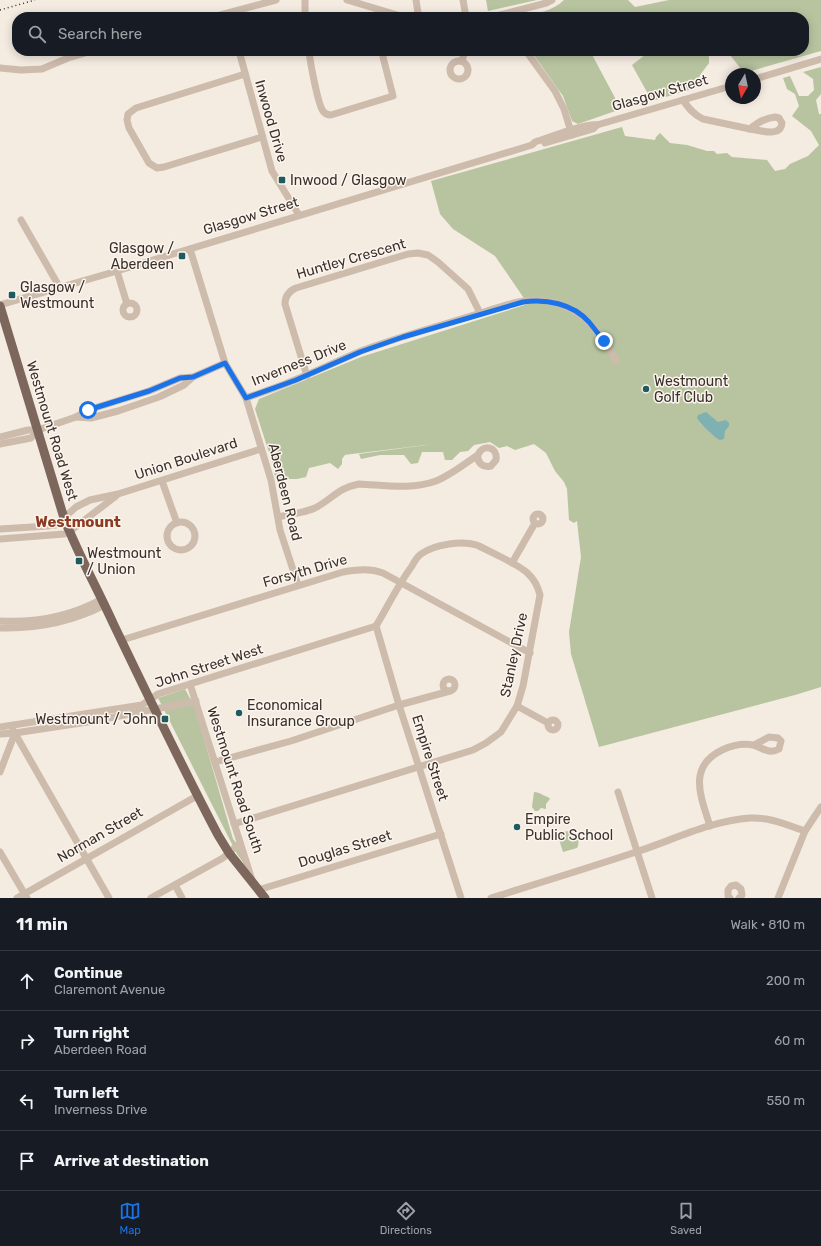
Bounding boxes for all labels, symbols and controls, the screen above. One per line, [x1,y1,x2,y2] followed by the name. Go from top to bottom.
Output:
[12,12,809,56] search box
[26,23,48,45] icon: search
[58,25,142,43] text: Search here
[725,68,761,104] north arrow
[610,71,710,115] street label: Glasgow Street
[251,78,291,164] street label: Inwood Drive
[290,172,407,189] place label: Inwood / Glasgow
[277,175,287,185] marker: Inwood / Glasgow
[201,193,301,239] street label: Glasgow Street
[294,235,408,283] street label: Huntley Crescent
[109,240,174,273] place label: Glasgow / Aberdeen
[177,251,187,261] marker: Glasgow / Aberdeen
[20,279,95,312] place label: Glasgow / Westmount
[7,290,17,300] marker: Glasgow / Westmount
[595,332,613,350] route end
[249,336,349,390] street label: Inverness Drive
[23,359,82,503] street label: Westmount Road West
[654,373,729,406] place label: Westmount Golf Club
[641,384,651,394] marker: Westmount Golf Club
[79,401,97,419] route start
[132,434,240,484] street label: Union Boulevard
[265,442,305,542] street label: Aberdeen Road
[35,513,121,531] district label: Westmount
[87,545,162,578] place label: Westmount / Union
[261,551,349,591] street label: Forsyth Drive
[74,556,84,566] marker: Westmount / Union
[497,611,531,699] street label: Stanley Drive
[153,640,266,691] street label: John Street West
[247,697,355,730] place label: Economical Insurance Group
[203,704,267,856] street label: Westmount Road South
[234,708,244,718] marker: Economical Insurance Group
[35,711,157,728] place label: Westmount / John
[408,713,452,804] street label: Empire Street
[160,714,170,724] marker: Westmount / John
[54,803,146,866] street label: Norman Street
[525,811,613,844] place label: Empire Public School
[512,822,522,832] marker: Empire Public School
[296,827,394,871] street label: Douglas Street
[16,914,68,934] text: 11 min
[730,917,805,932] text: Walk · 810 m
[54,964,123,982] text: Continue
[16,970,38,992] icon: ahead
[766,973,805,988] text: 200 m
[54,982,165,997] text: Claremont Avenue
[54,1024,129,1042] text: Turn right
[16,1030,38,1052] icon: right
[774,1033,805,1048] text: 60 m
[54,1042,147,1057] text: Aberdeen Road
[54,1084,119,1102] text: Turn left
[16,1090,38,1112] icon: left
[767,1093,805,1108] text: 550 m
[54,1102,147,1117] text: Inverness Drive
[16,1150,38,1172] icon: arrive
[54,1152,209,1170] text: Arrive at destination
[119,1200,141,1237] tab: Map
[380,1200,432,1237] tab: Directions
[670,1200,702,1237] tab: Saved

